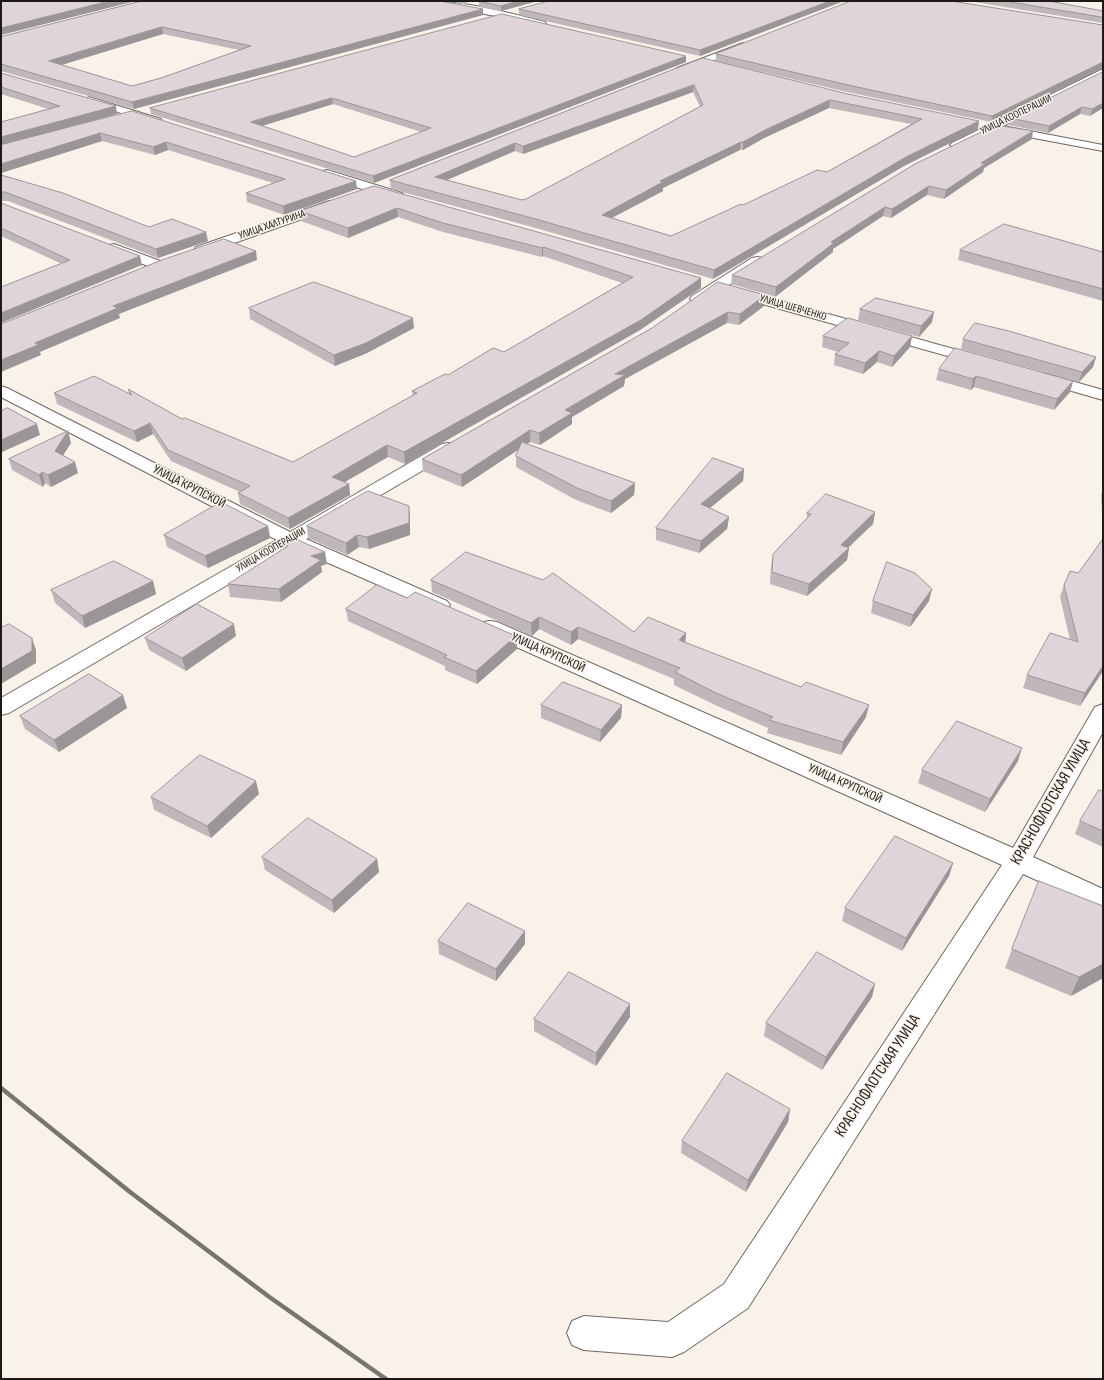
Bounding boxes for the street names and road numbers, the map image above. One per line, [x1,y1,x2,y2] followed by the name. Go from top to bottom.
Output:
[978,92,1054,138] street label: УЛИЦА КООПЕРАЦИИ
[237,207,307,243] street label: УЛИЦА ХАЛТУРИНА
[758,292,828,324] street label: УЛИЦА ШЕВЧЕНКО
[150,462,228,512] street label: УЛИЦА КРУПСКОЙ
[234,525,308,575] street label: УЛИЦА КООПЕРАЦИИ
[508,630,588,676] street label: УЛИЦА КРУПСКОЙ
[1007,736,1095,868] street label: КРАСНОФЛОТСКАЯ УЛИЦА
[805,761,885,807] street label: УЛИЦА КРУПСКОЙ
[831,1011,925,1141] street label: КРАСНОФЛОТСКАЯ УЛИЦА

